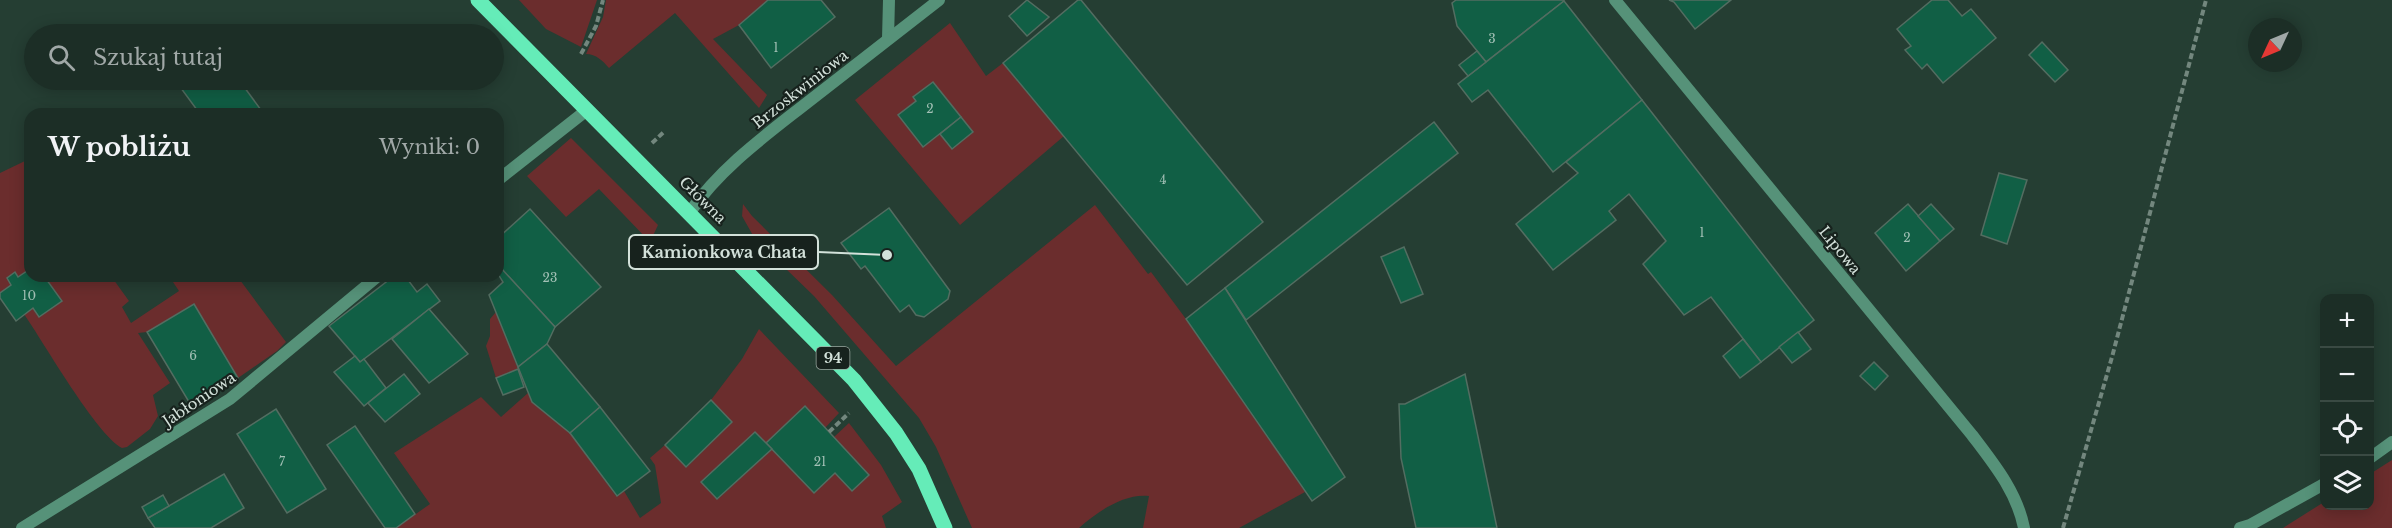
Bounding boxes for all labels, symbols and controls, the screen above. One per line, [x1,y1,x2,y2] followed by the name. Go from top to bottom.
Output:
[2248,18,2302,72] north arrow
[24,24,504,90] search box
[1488,31,1496,46] house number: 3
[773,40,779,55] house number: 1
[45,41,78,74] icon: search
[93,44,223,71] text: Szukaj tutaj
[748,45,852,132] street label: Brzoskwiniowa
[926,101,934,116] house number: 2
[48,131,190,163] text: W pobliżu
[379,135,480,159] text: Wyniki: 0
[675,172,731,228] street label: Główna
[1159,172,1167,187] house number: 4
[1815,222,1866,279] street label: Lipowa
[1699,225,1705,240] house number: 1
[1903,230,1911,245] house number: 2
[629,235,818,269] callout: Kamionkowa Chata
[642,242,807,262] text: Kamionkowa Chata
[543,270,557,285] house number: 23
[22,288,36,303] house number: 10
[2320,294,2374,510] map controls
[2320,294,2374,348] button: +
[816,347,850,369] road number: 94
[189,348,197,363] house number: 6
[2320,348,2374,402] button: −
[157,367,240,432] street label: Jabłoniowa
[2320,402,2374,456] button: locate
[279,454,286,469] house number: 7
[814,454,826,469] house number: 21
[2320,456,2374,510] button: layers

